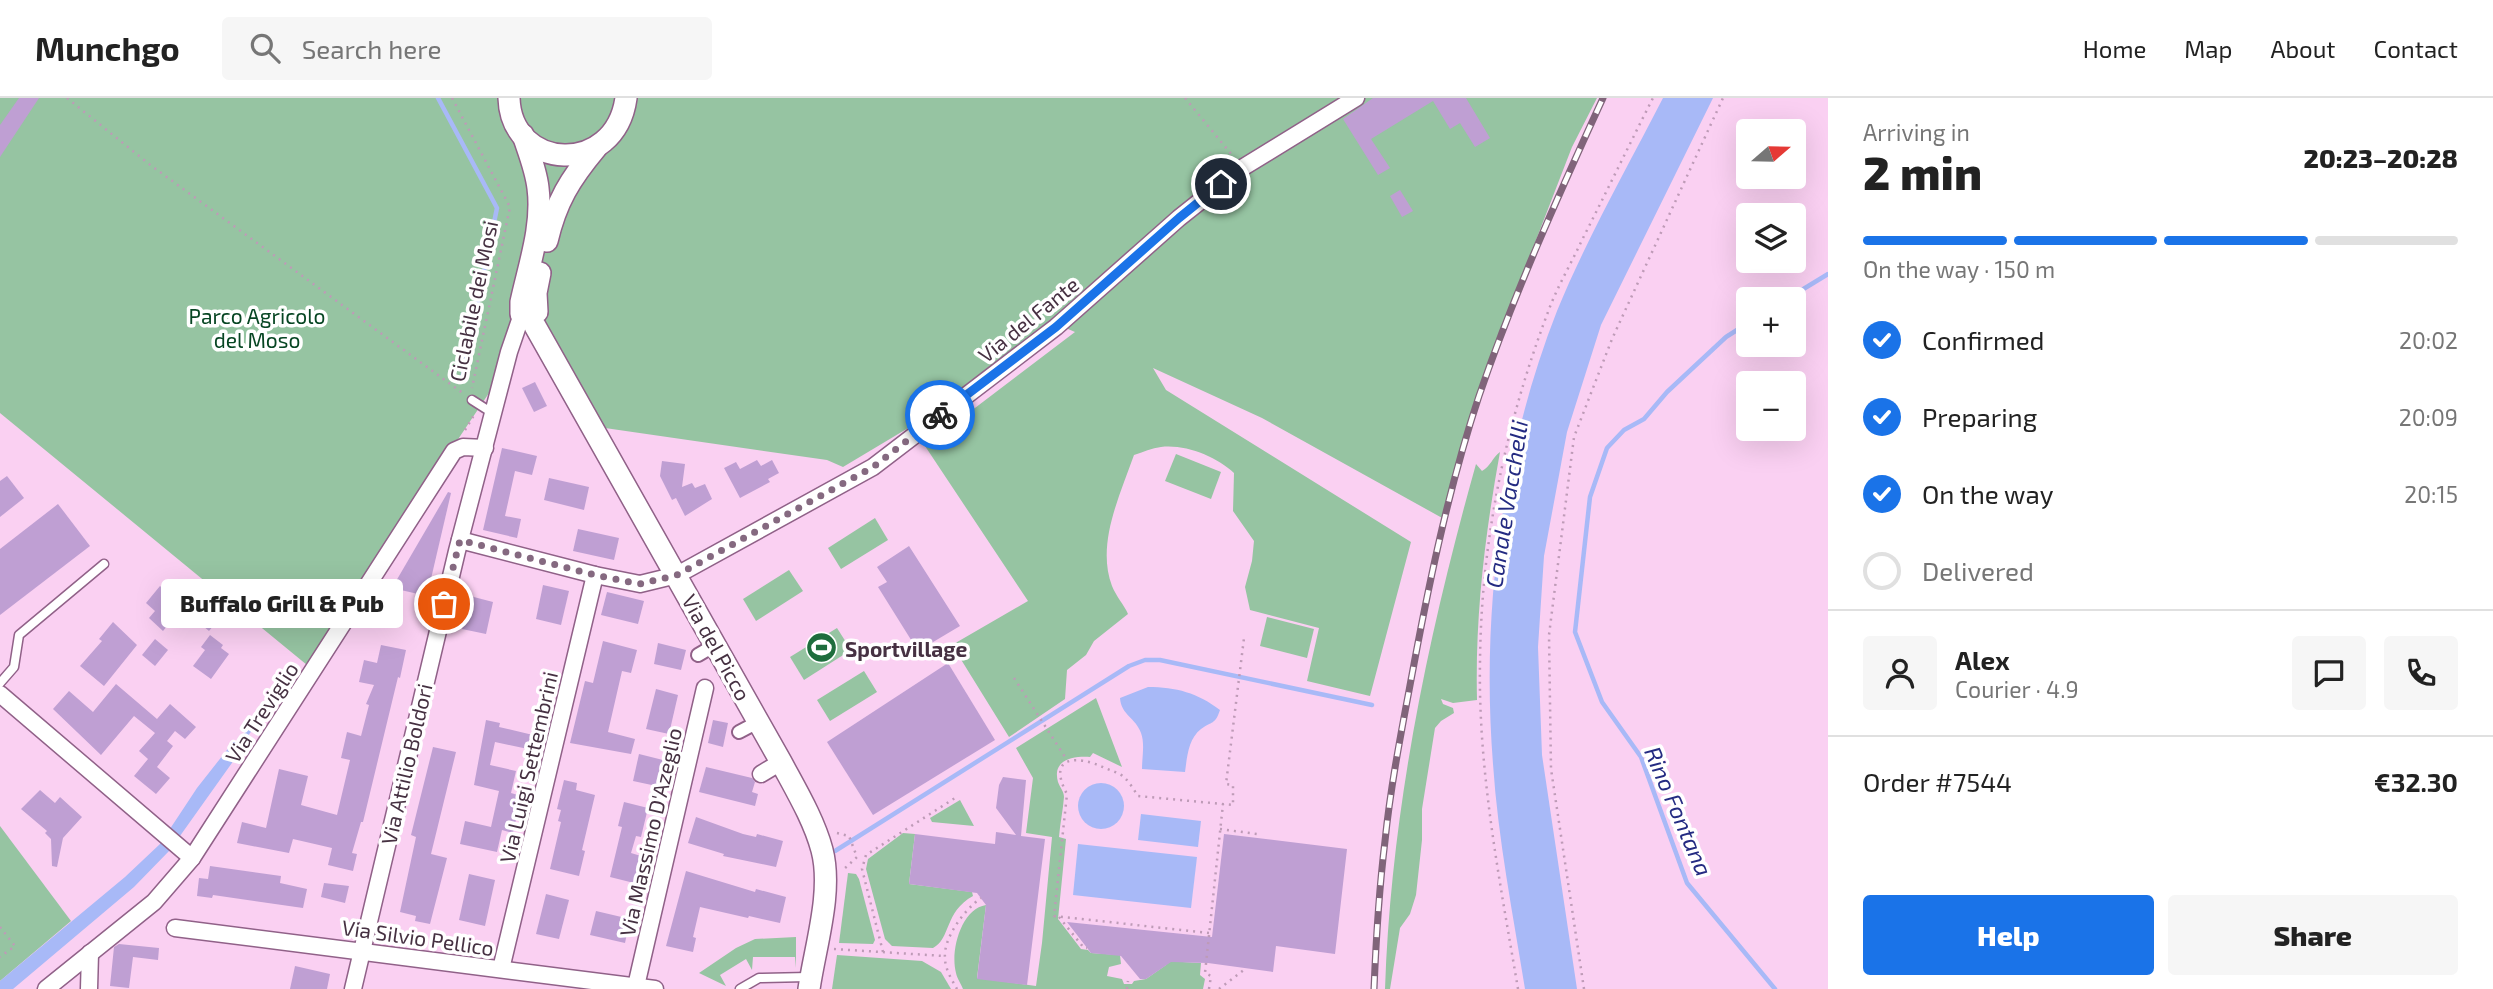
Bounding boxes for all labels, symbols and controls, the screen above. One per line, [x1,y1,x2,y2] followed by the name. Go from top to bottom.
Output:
[222,17,712,80] search box
[35,28,180,68] text: Munchgo
[246,29,284,67] icon: search
[302,33,441,64] text: Search here
[2083,34,2146,63] text: Home
[2184,34,2232,63] text: Map
[2270,34,2336,63] text: About
[2374,34,2458,63] text: Contact
[1863,118,1970,146] text: Arriving in
[1736,119,1806,189] north arrow
[1736,119,1806,441] map controls
[2304,142,2458,173] text: 20:23–20:28
[1863,144,1982,199] text: 2 min
[1191,154,1251,214] pin
[1202,165,1240,203] icon: home
[1736,203,1806,273] button: layers
[444,218,502,384] street label: Ciclabile dei Mosi
[1863,255,2055,283] text: On the way · 150 m
[973,271,1083,367] street label: Via del Fante
[1736,287,1806,357] button: +
[189,303,325,352] park label: Parco Agricolo del Moso
[1863,321,1901,359] icon: check
[1922,324,2045,355] text: Confirmed
[2399,326,2458,354] text: 20:02
[1736,371,1806,441] button: −
[905,380,975,450] courier
[921,396,959,434] icon: bike
[1863,398,1901,436] icon: check
[1922,401,2037,432] text: Preparing
[2399,403,2458,431] text: 20:09
[1479,418,1533,590] water label: Canale Vacchelli
[1863,475,1901,513] icon: check
[1922,478,2053,509] text: On the way
[2404,480,2458,508] text: 20:15
[1922,555,2034,586] text: Delivered
[414,574,474,634] pin
[160,580,402,628] callout: Buffalo Grill & Pub
[425,585,463,623] icon: bag
[180,589,384,617] text: Buffalo Grill & Pub
[678,589,756,705] street label: Via del Picco
[805,631,839,665] sports icon: Sportvillage
[845,636,967,661] place label: Sportvillage
[1863,636,1937,710] button: person
[2292,636,2366,710] button: chat
[2384,636,2458,710] button: phone
[1955,644,2010,675] text: Alex
[219,657,303,767] street label: Via Treviglio
[494,669,562,865] street label: Via Luigi Settembrini
[1955,675,2079,703] text: Courier · 4.9
[375,681,437,847] street label: Via Attilio Boldori
[614,725,686,939] street label: Via Massimo D'Azeglio
[1639,742,1719,880] water label: Rino Fontana
[1863,766,2012,797] text: Order #7544
[2374,766,2458,797] text: €32.30
[1863,895,2154,975] button: Help
[2168,895,2458,975] button: Share
[340,914,496,960] street label: Via Silvio Pellico

